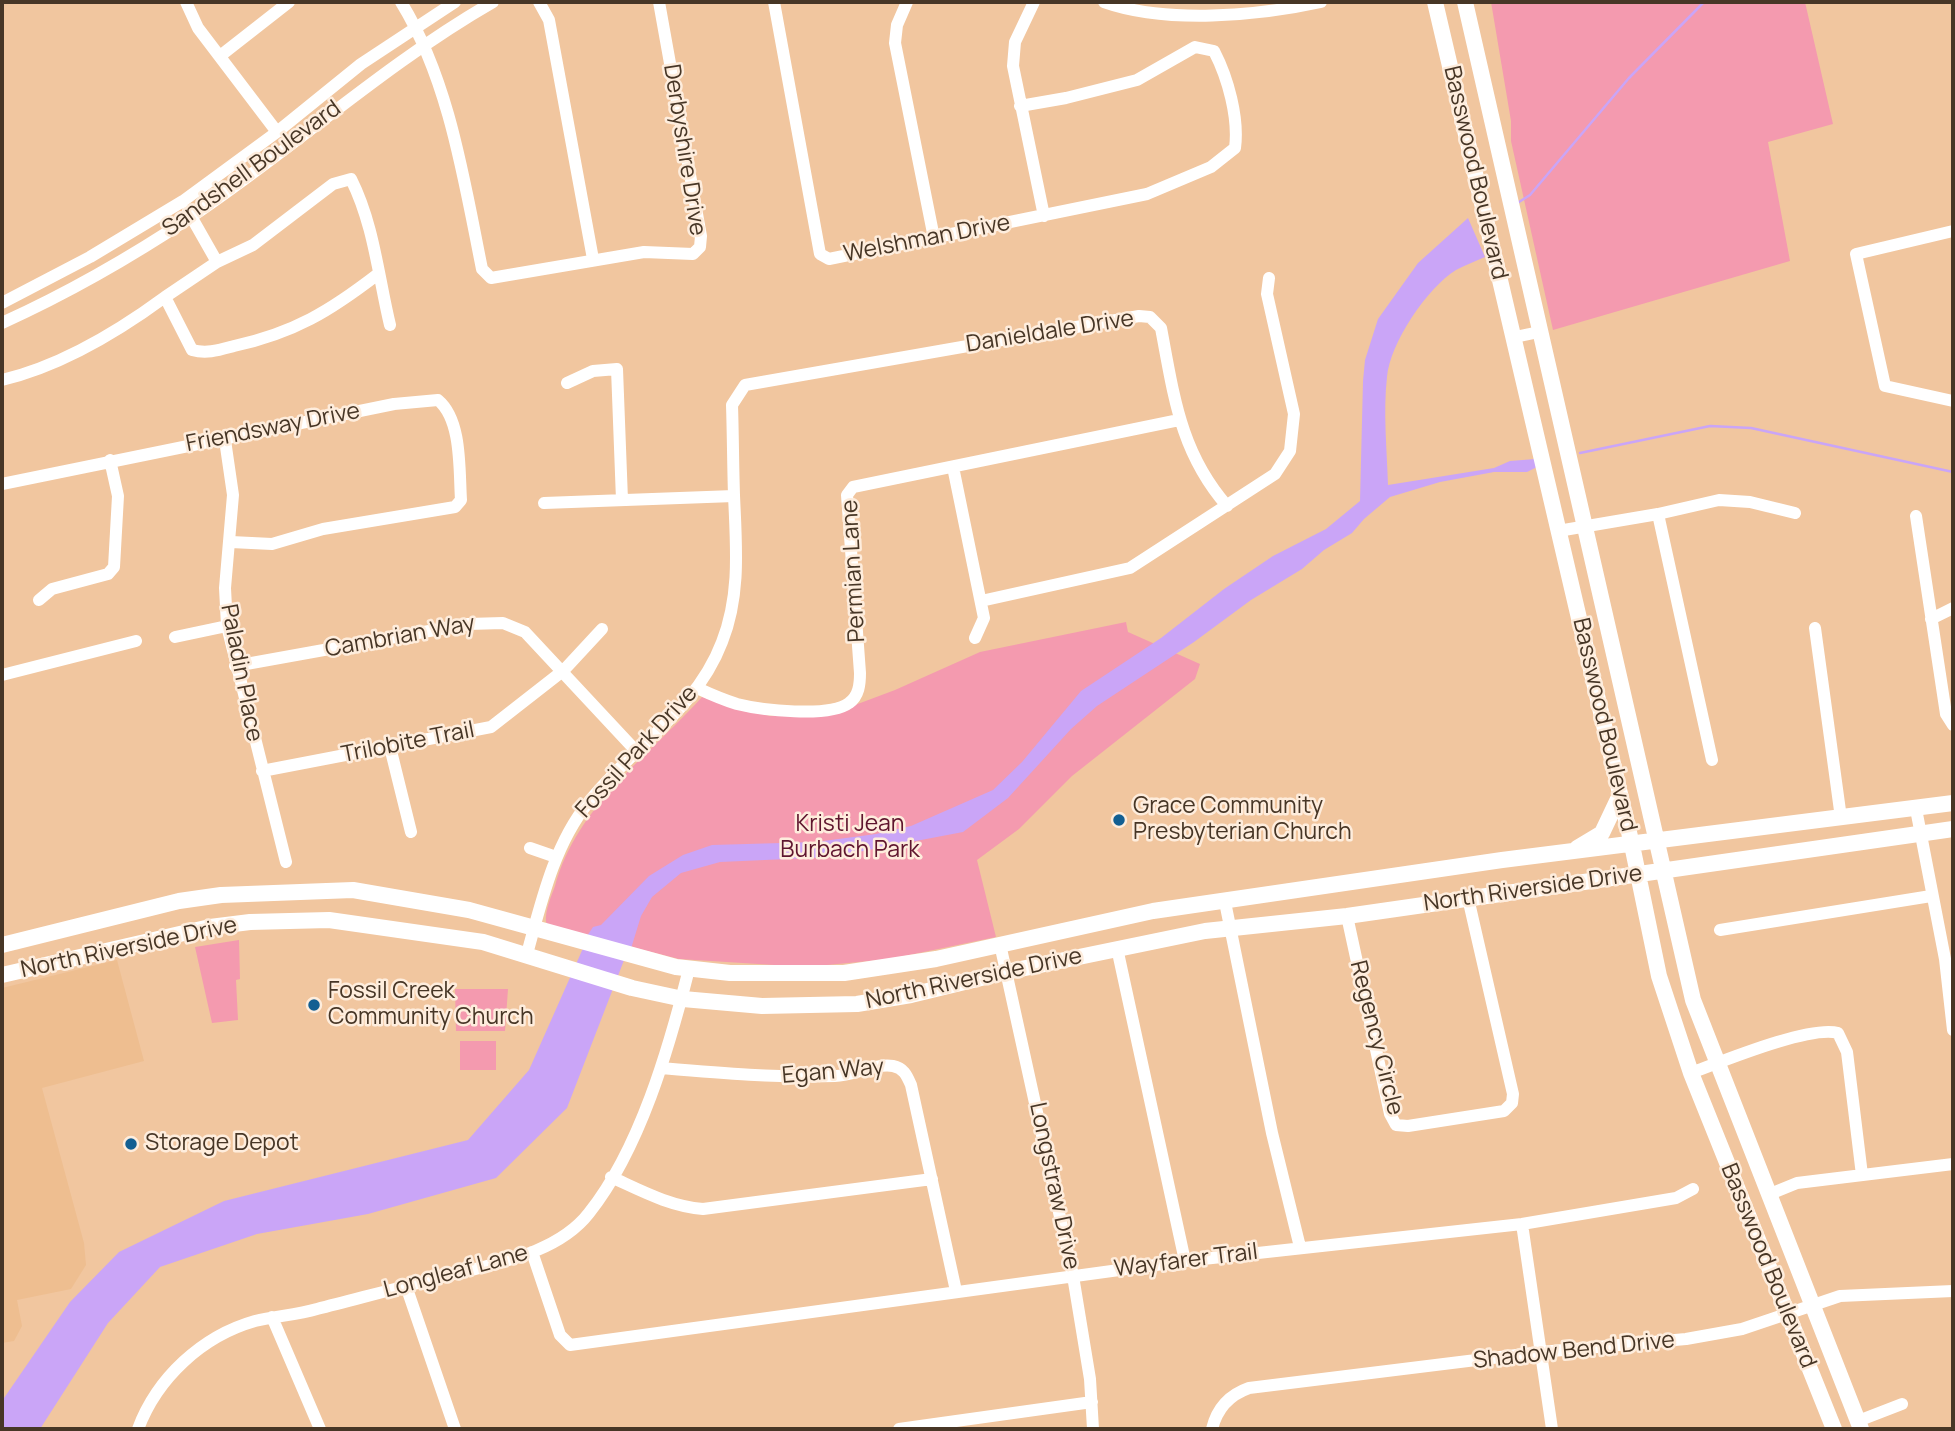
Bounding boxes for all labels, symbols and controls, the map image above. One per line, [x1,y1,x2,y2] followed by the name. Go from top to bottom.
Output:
[657,62,711,238] street label: Derbyshire Drive
[1437,64,1513,282] street label: Basswood Boulevard
[157,95,347,243] street label: Sandshell Boulevard
[841,209,1013,269] street label: Welshman Drive
[964,305,1136,359] street label: Danieldale Drive
[184,398,362,458] street label: Friendsway Drive
[836,499,872,643] street label: Permian Lane
[214,602,268,744] street label: Paladin Place
[323,610,477,664] street label: Cambrian Way
[1566,616,1642,834] street label: Basswood Boulevard
[570,680,704,824] street label: Fossil Park Drive
[339,717,477,769] street label: Trilobite Trail
[1133,793,1352,847] place label: Grace Community Presbyterian Church
[780,811,920,865] park label: Kristi Jean Burbach Park
[1111,812,1127,828] marker: Grace Community Presbyterian Church
[1422,860,1644,918] street label: North Riverside Drive
[18,912,240,984] street label: North Riverside Drive
[863,943,1085,1015] street label: North Riverside Drive
[1343,958,1409,1118] street label: Regency Circle
[328,978,534,1032] place label: Fossil Creek Community Church
[306,997,322,1013] marker: Fossil Creek Community Church
[781,1054,885,1090] street label: Egan Way
[1023,1100,1085,1272] street label: Longstraw Drive
[145,1130,299,1158] place label: Storage Depot
[123,1136,139,1152] marker: Storage Depot
[1714,1160,1822,1372] street label: Basswood Boulevard
[1113,1238,1259,1284] street label: Wayfarer Trail
[381,1239,531,1305] street label: Longleaf Lane
[1472,1327,1676,1375] street label: Shadow Bend Drive

